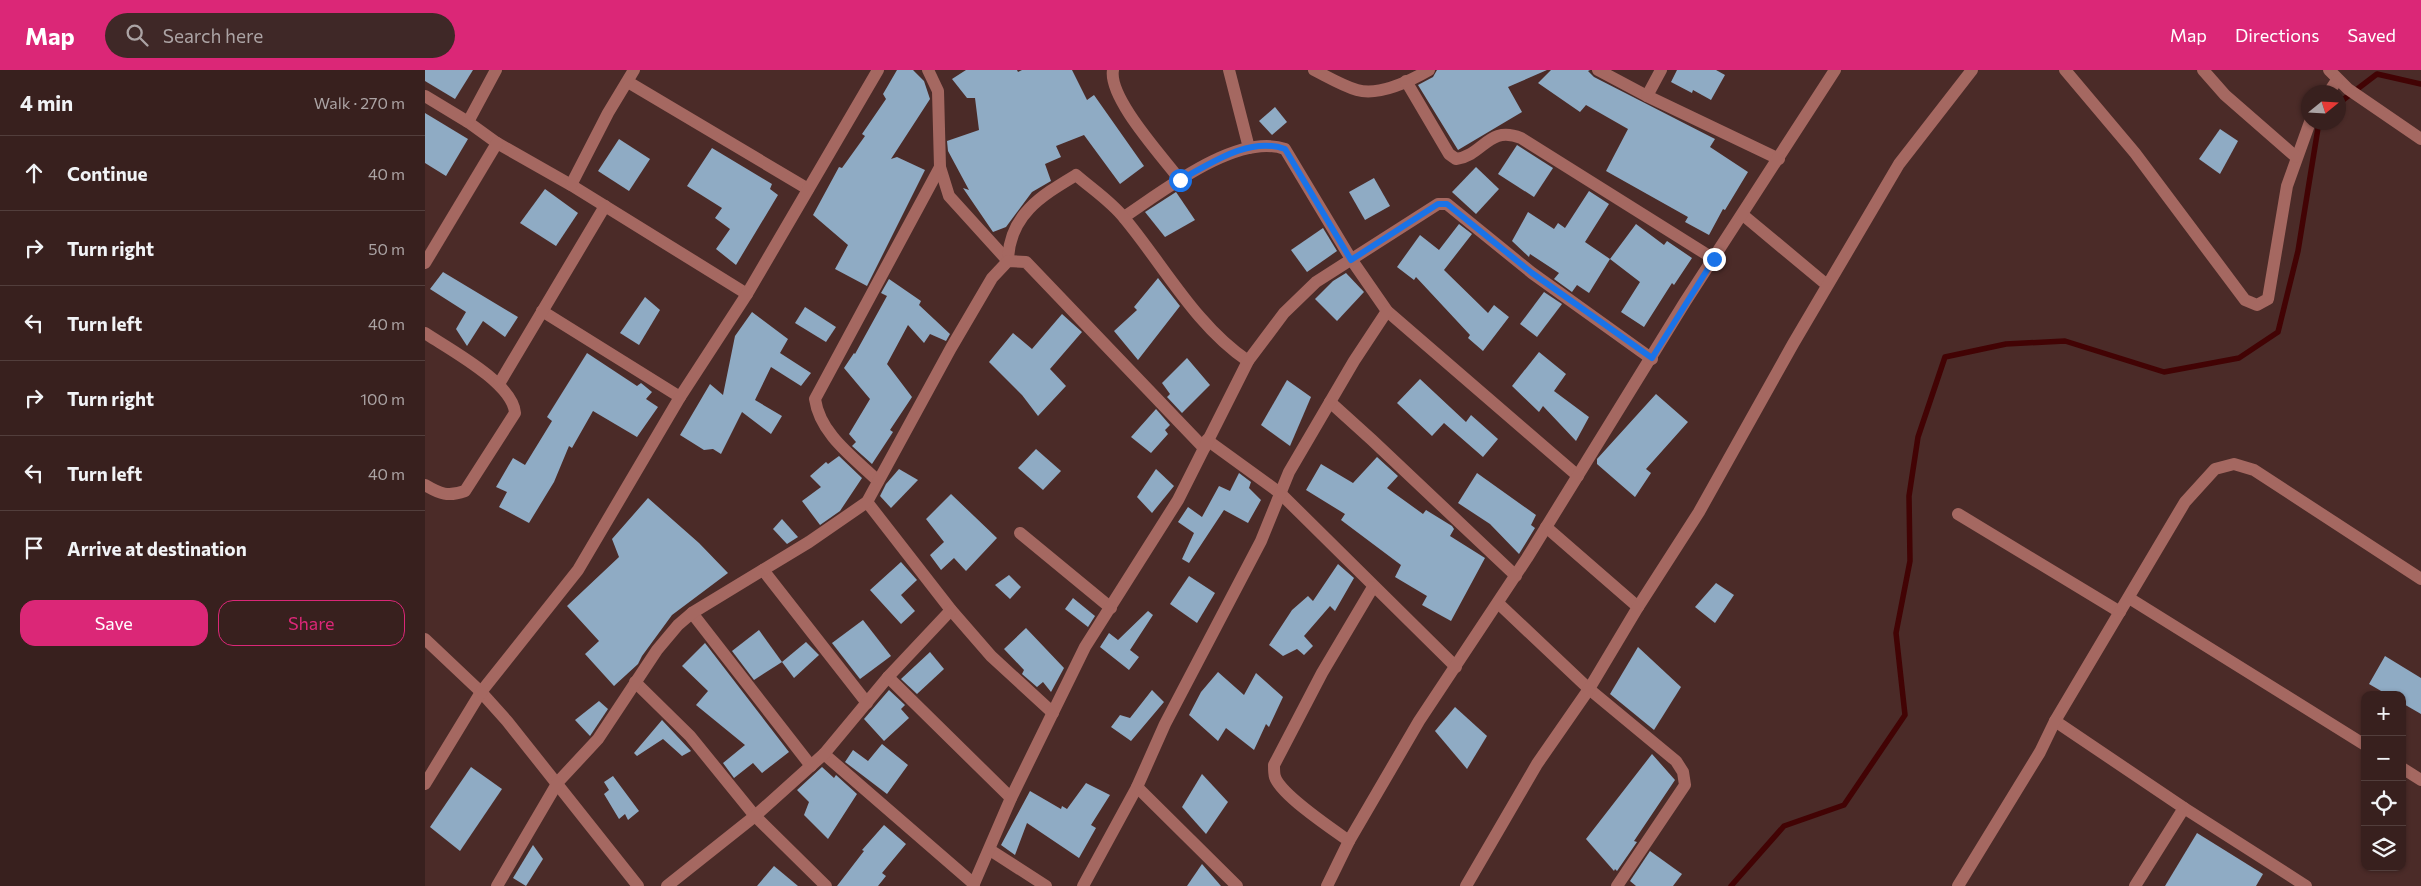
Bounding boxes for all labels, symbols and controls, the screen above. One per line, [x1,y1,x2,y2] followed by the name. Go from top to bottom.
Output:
[105,13,455,58] search box
[25,21,75,50] text: Map
[123,21,151,49] icon: search
[163,24,263,47] text: Search here
[2170,24,2207,46] text: Map
[2235,24,2319,46] text: Directions
[2347,24,2396,46] text: Saved
[2301,85,2346,130] north arrow
[20,90,73,115] text: 4 min
[314,93,405,112] text: Walk · 270 m
[20,159,48,187] icon: ahead
[67,162,147,185] text: Continue
[368,164,405,183] text: 40 m
[1169,169,1192,192] route start
[20,234,48,262] icon: right
[67,237,154,260] text: Turn right
[368,239,405,258] text: 50 m
[1703,248,1726,271] route end
[20,309,48,337] icon: left
[67,312,142,335] text: Turn left
[368,314,405,333] text: 40 m
[20,384,48,412] icon: right
[67,387,154,410] text: Turn right
[360,389,405,408] text: 100 m
[20,459,48,487] icon: left
[67,462,142,485] text: Turn left
[368,464,405,483] text: 40 m
[20,534,48,562] icon: arrive
[67,537,247,560] text: Arrive at destination
[20,600,208,646] button: Save
[218,600,405,646] button: Share
[2361,691,2406,871] map controls
[2361,691,2406,736] button: +
[2361,736,2406,781] button: −
[2361,781,2406,826] button: locate
[2361,826,2406,871] button: layers

